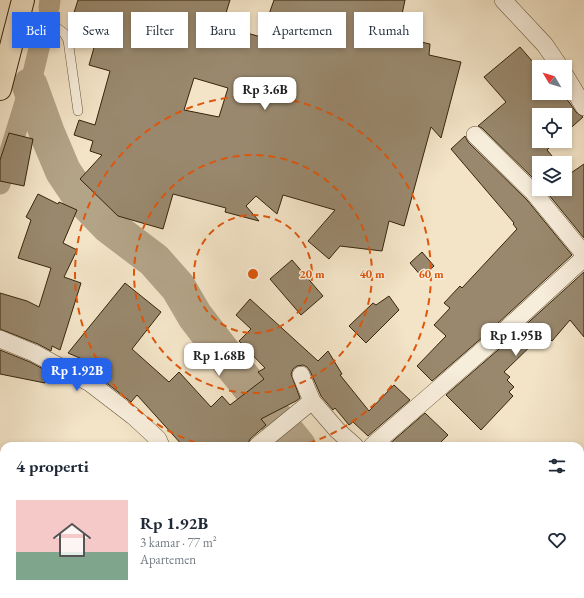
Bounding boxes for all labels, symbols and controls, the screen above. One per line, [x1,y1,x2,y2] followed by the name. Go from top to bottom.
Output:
[12,12,60,48] chip: Beli
[68,12,123,48] chip: Sewa
[131,12,188,48] chip: Filter
[196,12,250,48] chip: Baru
[258,12,346,48] chip: Apartemen
[354,12,423,48] chip: Rumah
[532,60,572,100] north arrow
[532,60,572,196] map controls
[228,77,302,111] pin: Rp 3.6B
[242,81,288,98] text: Rp 3.6B
[532,108,572,148] button: locate
[532,156,572,196] button: layers
[299,266,325,282] text: 20 m
[359,266,385,282] text: 40 m
[418,266,444,282] text: 60 m
[246,267,260,281] centre of rings
[475,323,557,357] pin: Rp 1.95B
[490,327,542,344] text: Rp 1.95B
[178,343,260,377] pin: Rp 1.68B
[193,347,245,364] text: Rp 1.68B
[36,358,118,392] pin: Rp 1.92B
[51,362,103,379] text: Rp 1.92B
[16,455,89,477] text: 4 properti
[546,455,568,477] icon: filters
[140,512,208,534] text: Rp 1.92B
[48,516,96,564] icon: home
[546,529,568,551] icon: heart
[140,534,217,551] text: 3 kamar · 77 m²
[140,551,196,568] text: Apartemen

